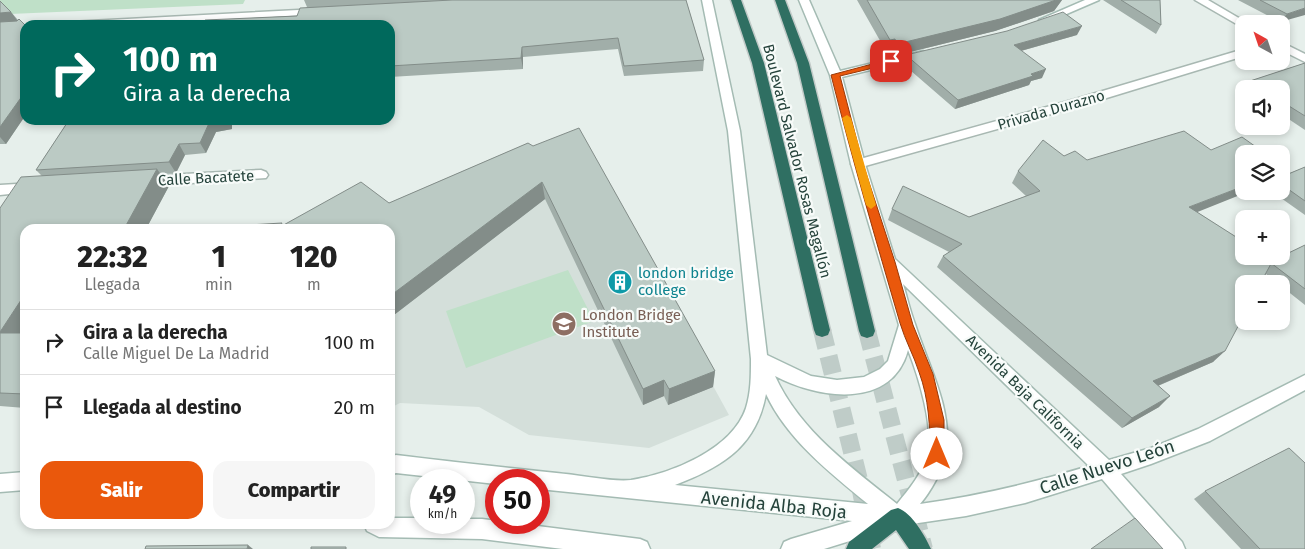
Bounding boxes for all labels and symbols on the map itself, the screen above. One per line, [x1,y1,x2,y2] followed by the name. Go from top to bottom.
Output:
[1235,15,1290,70] north arrow
[870,40,912,82] pin
[759,42,835,280] street label: Boulevard Salvador Rosas Magallón
[995,86,1107,134] street label: Privada Durazno
[157,166,255,190] street label: Calle Bacatete
[638,264,734,299] place label: london bridge college
[607,269,633,295] building icon: london bridge college
[582,306,681,341] place label: London Bridge Institute
[551,311,577,337] school or university icon: London Bridge Institute
[962,331,1088,453] street label: Avenida Baja California
[910,427,962,479] position arrow
[1037,435,1177,499] street label: Calle Nuevo León
[485,469,550,534] speed limit sign: 50
[700,486,848,524] street label: Avenida Alba Roja

